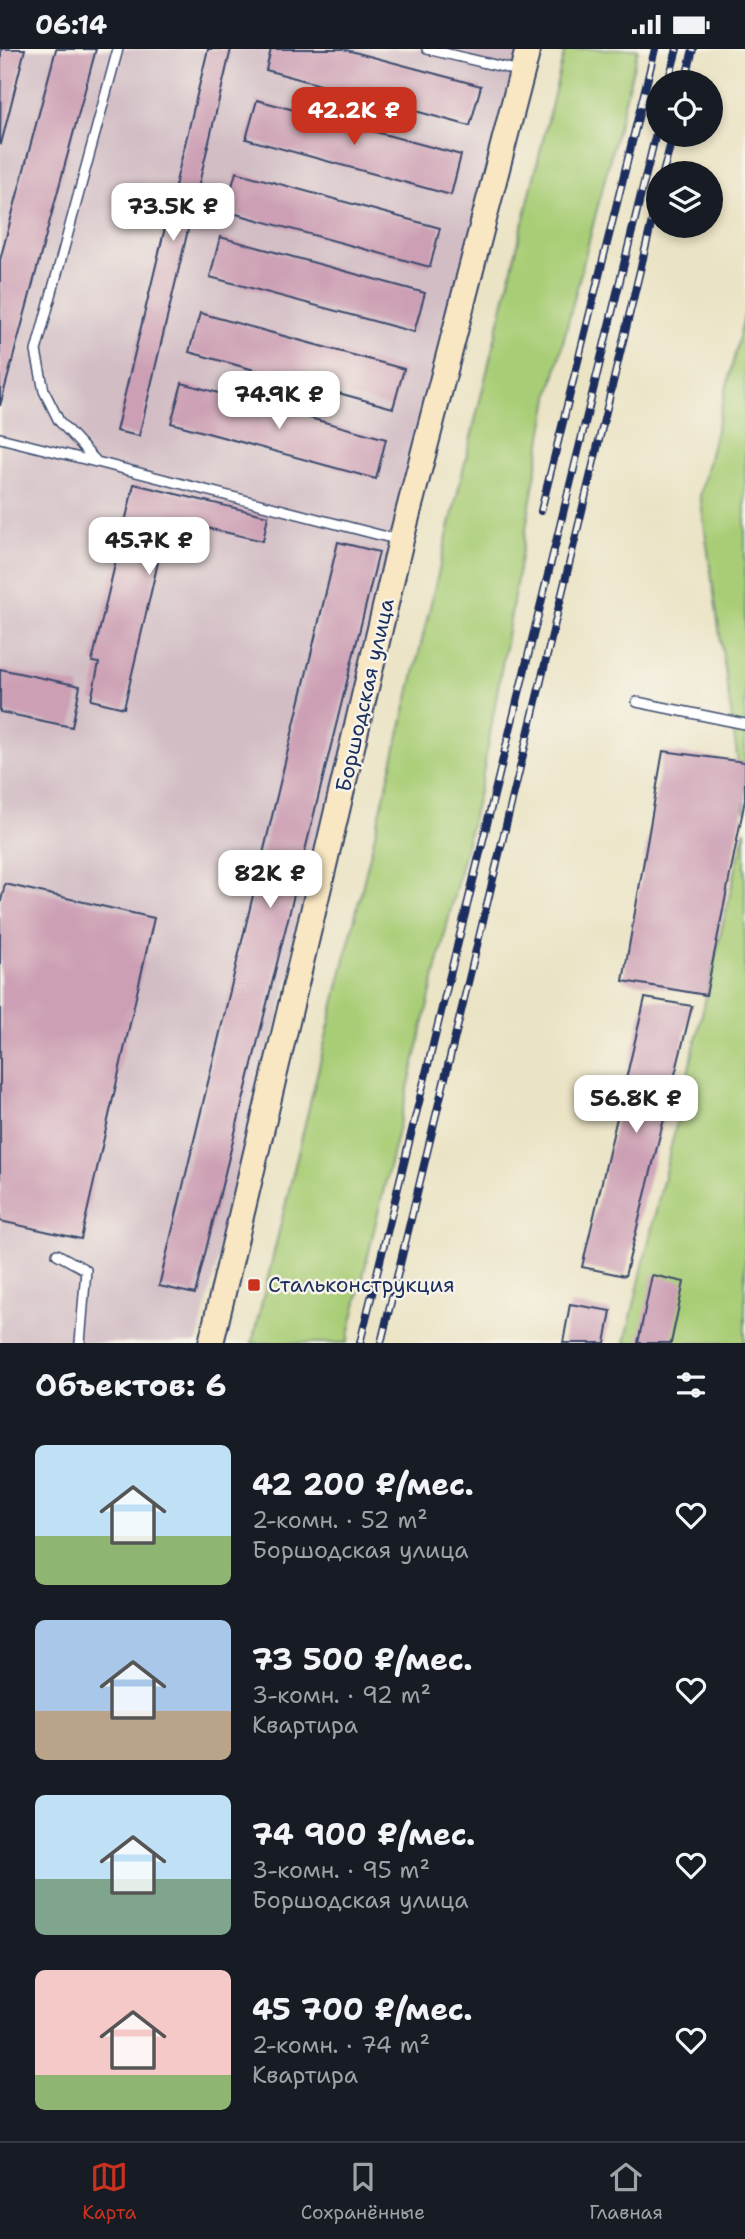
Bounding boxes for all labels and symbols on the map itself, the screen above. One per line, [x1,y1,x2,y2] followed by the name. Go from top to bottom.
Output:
[289,87,419,147] pin: 42.2K ₽
[108,183,238,243] pin: 73.5K ₽
[214,371,344,431] pin: 74.9K ₽
[84,517,214,577] pin: 45.7K ₽
[329,596,401,794] street label: Боршодская улица
[221,851,319,910] pin: 82K ₽
[571,1075,701,1135] pin: 56.8K ₽
[268,1271,455,1299] place label: Стальконструкция
[246,1277,262,1293] marker: Стальконструкция

